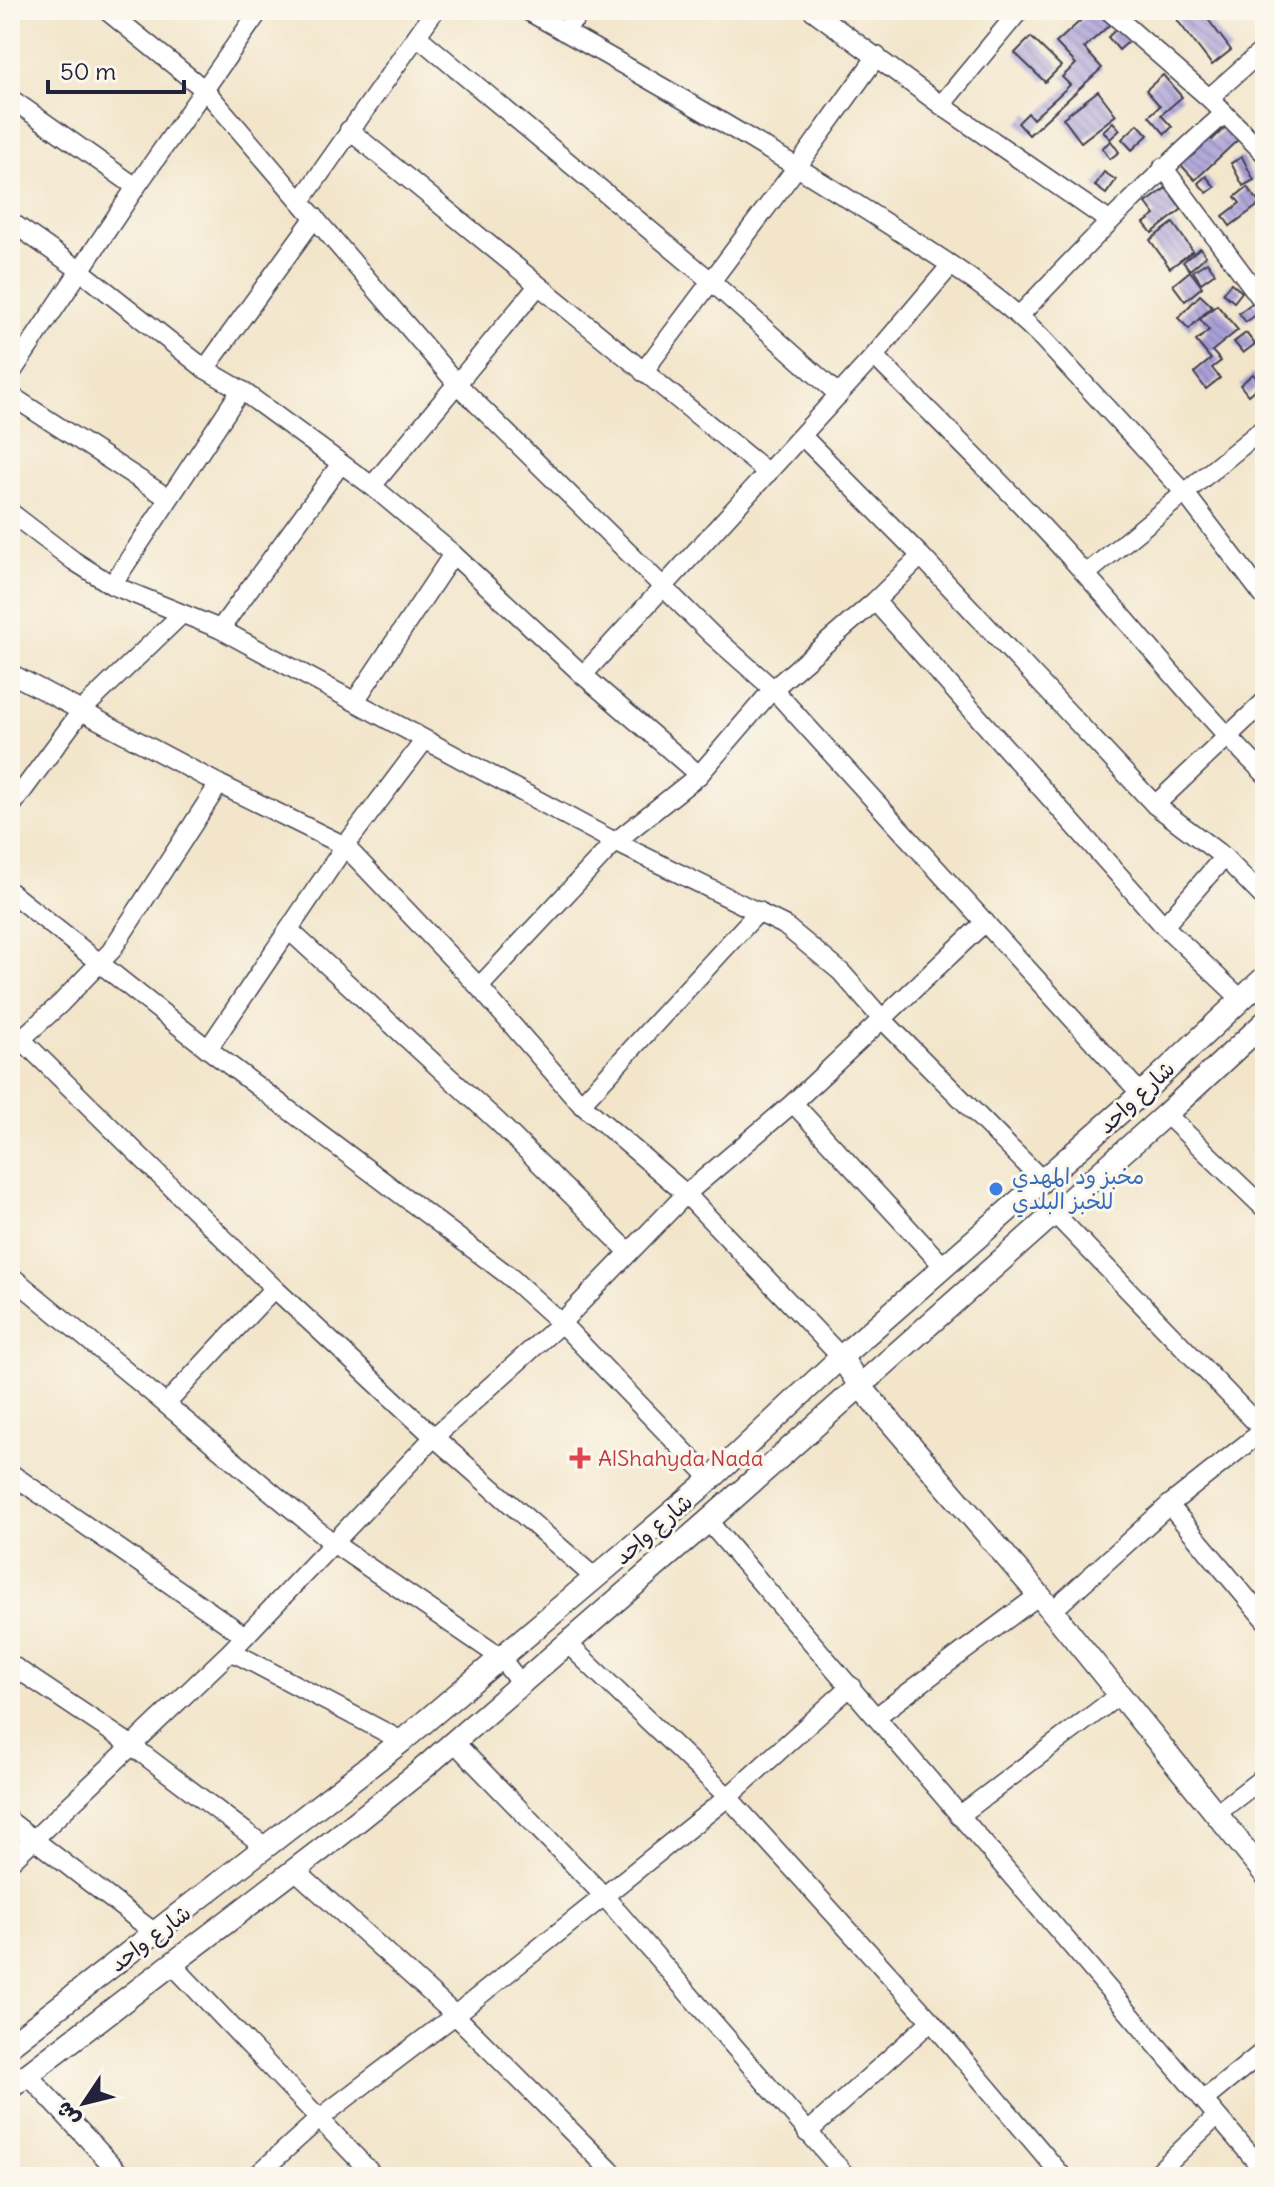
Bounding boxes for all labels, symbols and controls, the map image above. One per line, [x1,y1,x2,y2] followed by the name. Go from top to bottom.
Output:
[48,44,184,94] scale bar
[60,56,116,86] text: 50 m
[1092,1054,1182,1141] street label: شارع واحد
[1012,1162,1144,1218] place label: مخبز ود المهدي للخبز البلدي
[987,1180,1005,1198] marker: مخبز ود المهدي للخبز البلدي
[598,1444,763,1472] place label: AlShahyda Nada
[569,1447,591,1469] marker: AlShahyda Nada
[608,1487,699,1572] street label: شارع واحد
[104,1898,197,1979] street label: شارع واحد
[44,2063,124,2143] north arrow
[49,2097,86,2132] text: ش

